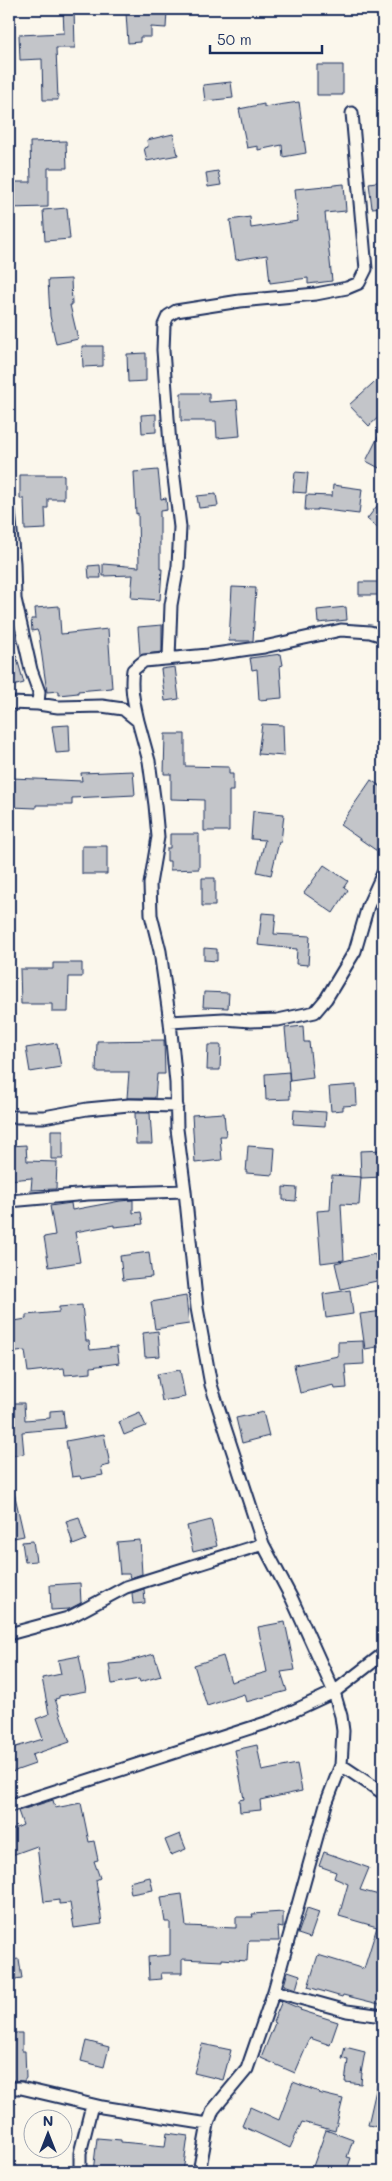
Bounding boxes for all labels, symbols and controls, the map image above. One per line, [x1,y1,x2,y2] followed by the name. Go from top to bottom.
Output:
[210,22,322,54] scale bar
[217,29,252,49] text: 50 m
[22,2108,72,2158] north arrow
[43,2111,53,2130] text: N

